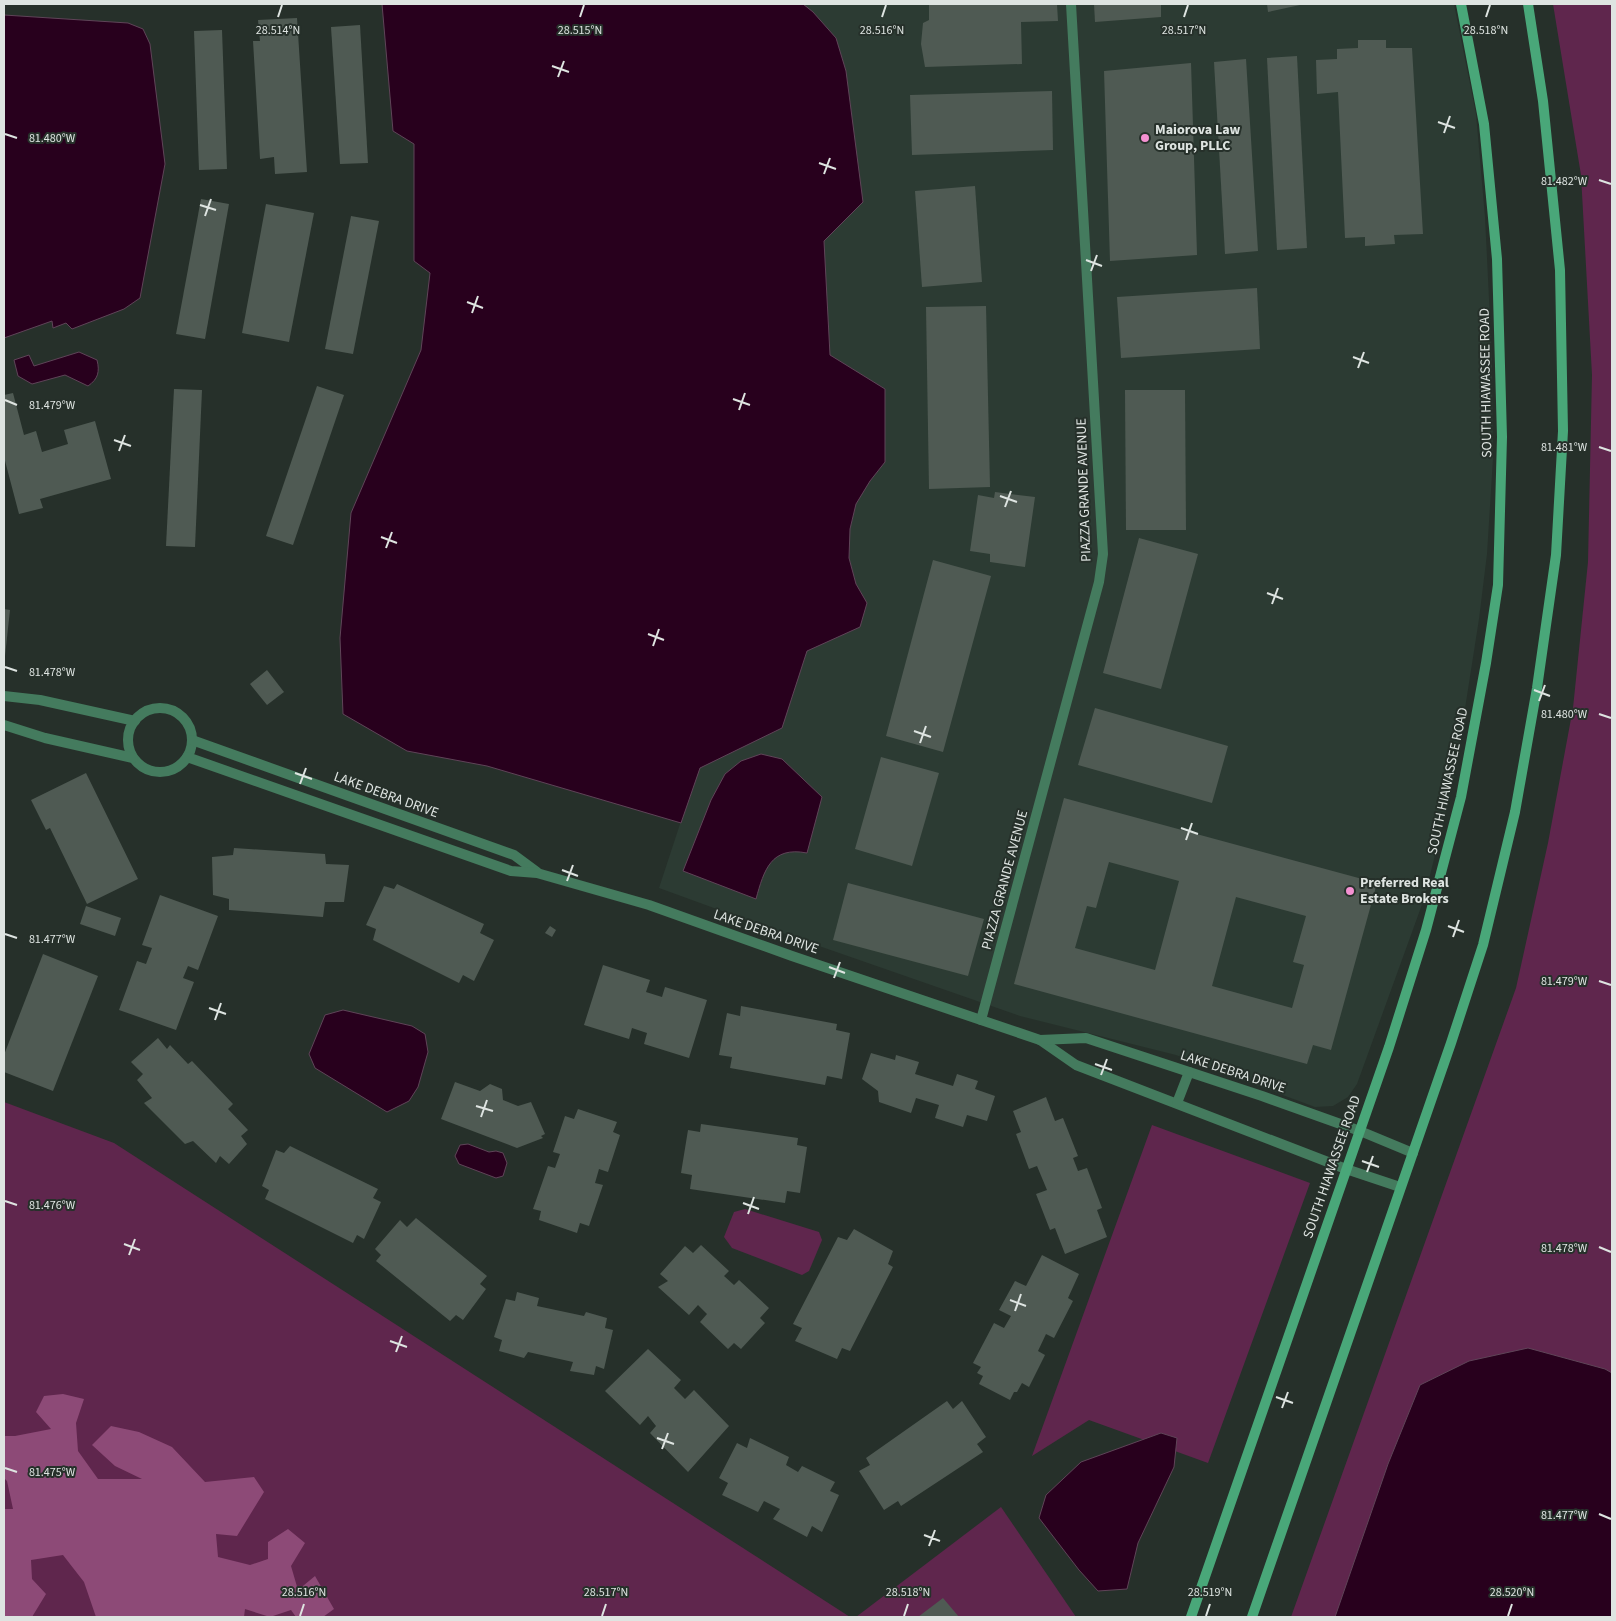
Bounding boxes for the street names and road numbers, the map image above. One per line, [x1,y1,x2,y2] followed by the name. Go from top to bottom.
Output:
[1475,308,1497,458] street label: SOUTH HIAWASSEE ROAD
[1071,418,1097,562] street label: PIAZZA GRANDE AVENUE
[1423,706,1473,856] street label: SOUTH HIAWASSEE ROAD
[331,767,441,823] street label: LAKE DEBRA DRIVE
[977,808,1033,952] street label: PIAZZA GRANDE AVENUE
[711,905,821,959] street label: LAKE DEBRA DRIVE
[1178,1045,1288,1099] street label: LAKE DEBRA DRIVE
[1298,1093,1366,1241] street label: SOUTH HIAWASSEE ROAD

